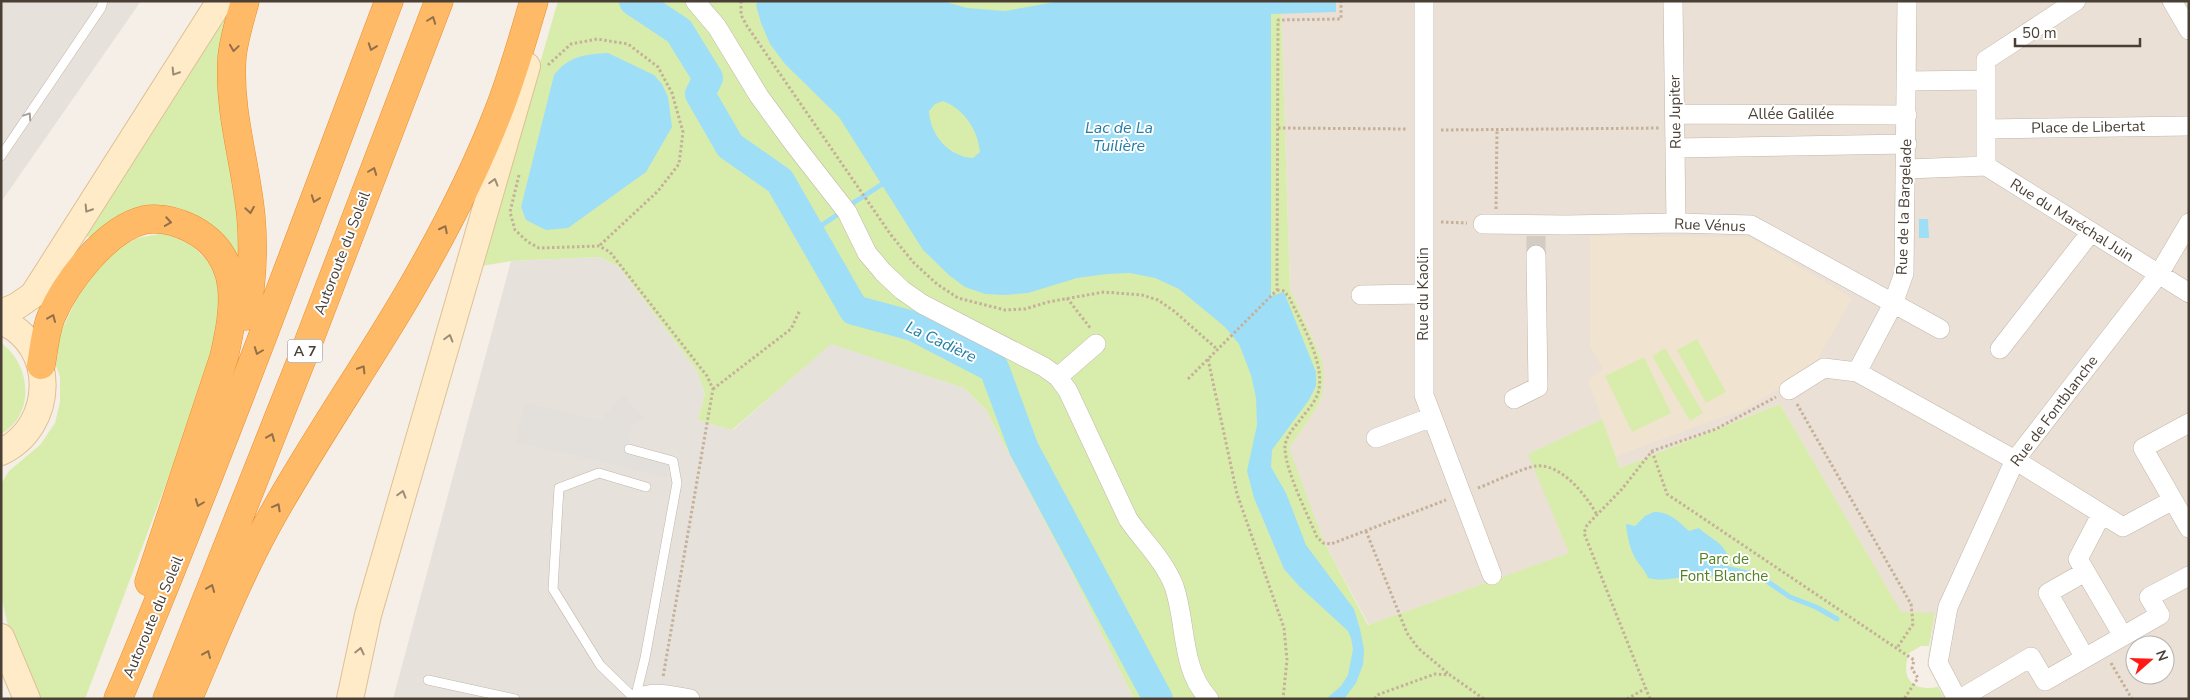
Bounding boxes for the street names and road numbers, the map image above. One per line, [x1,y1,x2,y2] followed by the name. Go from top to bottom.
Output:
[1664,74,1686,149] street label: Rue Jupiter
[1748,104,1834,124] street label: Allée Galilée
[2031,116,2146,138] street label: Place de Libertat
[1892,139,1916,275] street label: Rue de la Bargelade
[2006,174,2138,266] street label: Rue du Maréchal Juin
[309,188,375,318] street label: Autoroute du Soleil
[1674,214,1746,236] street label: Rue Vénus
[1413,247,1433,341] street label: Rue du Kaolin
[288,340,322,362] road number: A 7
[2006,351,2102,471] street label: Rue de Fontblanche
[118,552,188,681] street label: Autoroute du Soleil

